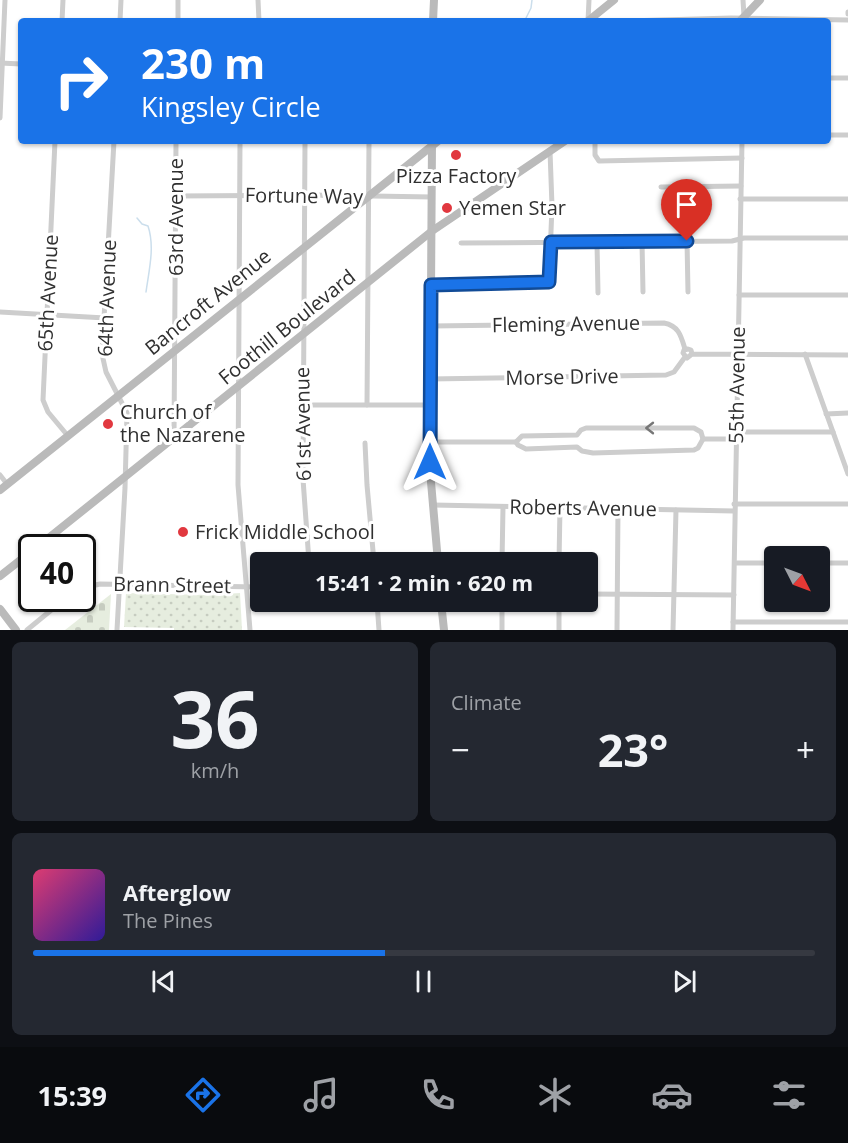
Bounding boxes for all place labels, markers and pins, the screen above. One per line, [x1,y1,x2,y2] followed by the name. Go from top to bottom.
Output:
[449,148,463,162] marker: Pizza Factory
[396,162,517,189] place label: Pizza Factory
[661,179,712,241] pin
[459,194,566,221] place label: Yemen Star
[440,201,454,215] marker: Yemen Star
[120,398,245,448] place label: Church of the Nazarene
[101,417,115,431] marker: Church of the Nazarene
[195,518,375,545] place label: Frick Middle School
[176,525,190,539] marker: Frick Middle School

